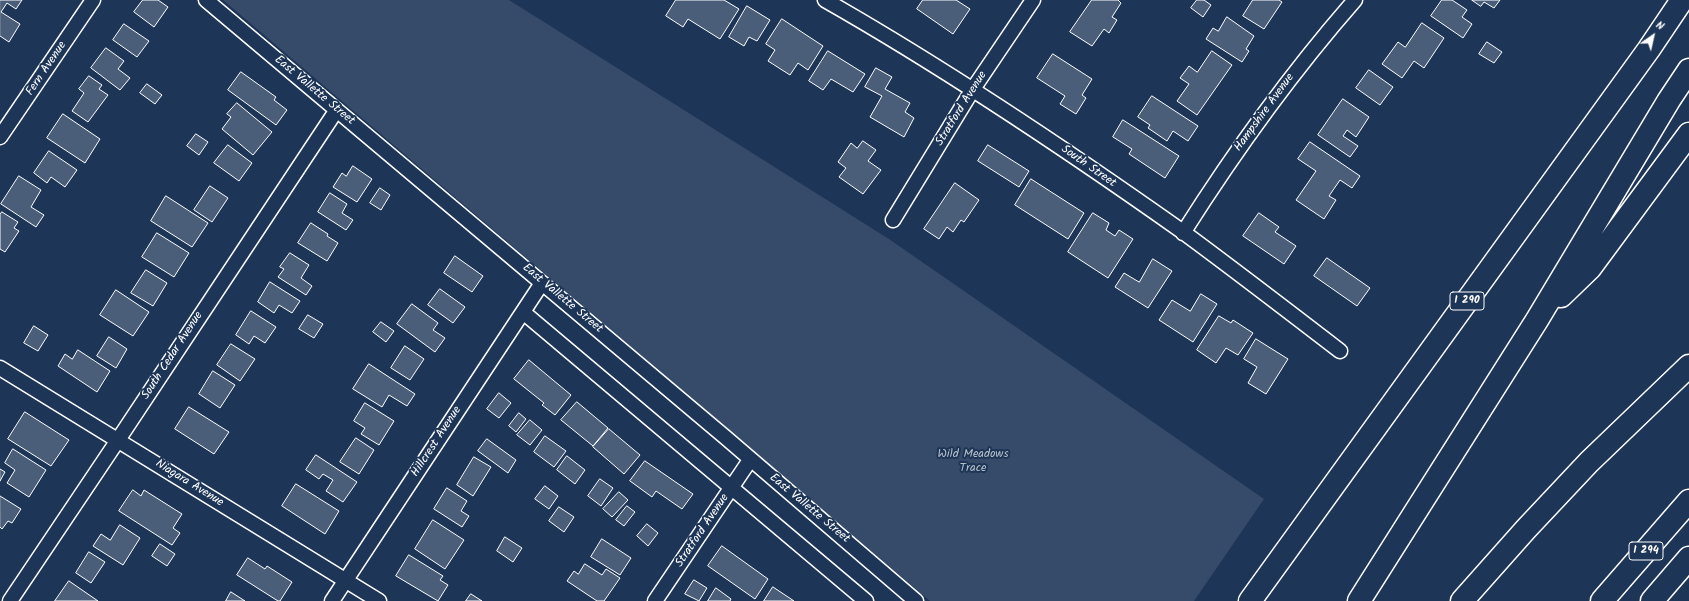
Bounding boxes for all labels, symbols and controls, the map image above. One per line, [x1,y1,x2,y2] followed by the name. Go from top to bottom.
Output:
[1633,16,1673,56] north arrow
[1652,17,1668,35] text: N
[24,39,70,99] street label: Fern Avenue
[271,53,357,129] street label: East Vallette Street
[933,69,991,149] street label: Stratford Avenue
[1232,71,1298,155] street label: Hampshire Avenue
[1058,143,1118,191] street label: South Street
[519,261,605,337] street label: East Vallette Street
[1450,292,1484,310] road number: I 290
[139,309,207,403] street label: South Cedar Avenue
[409,404,465,480] street label: Hillcrest Avenue
[937,448,1009,476] park label: Wild Meadows Trace
[152,457,226,511] street label: Niagara Avenue
[766,471,852,547] street label: East Vallette Street
[673,492,733,570] street label: Stratford Avenue
[1629,542,1663,560] road number: I 294

